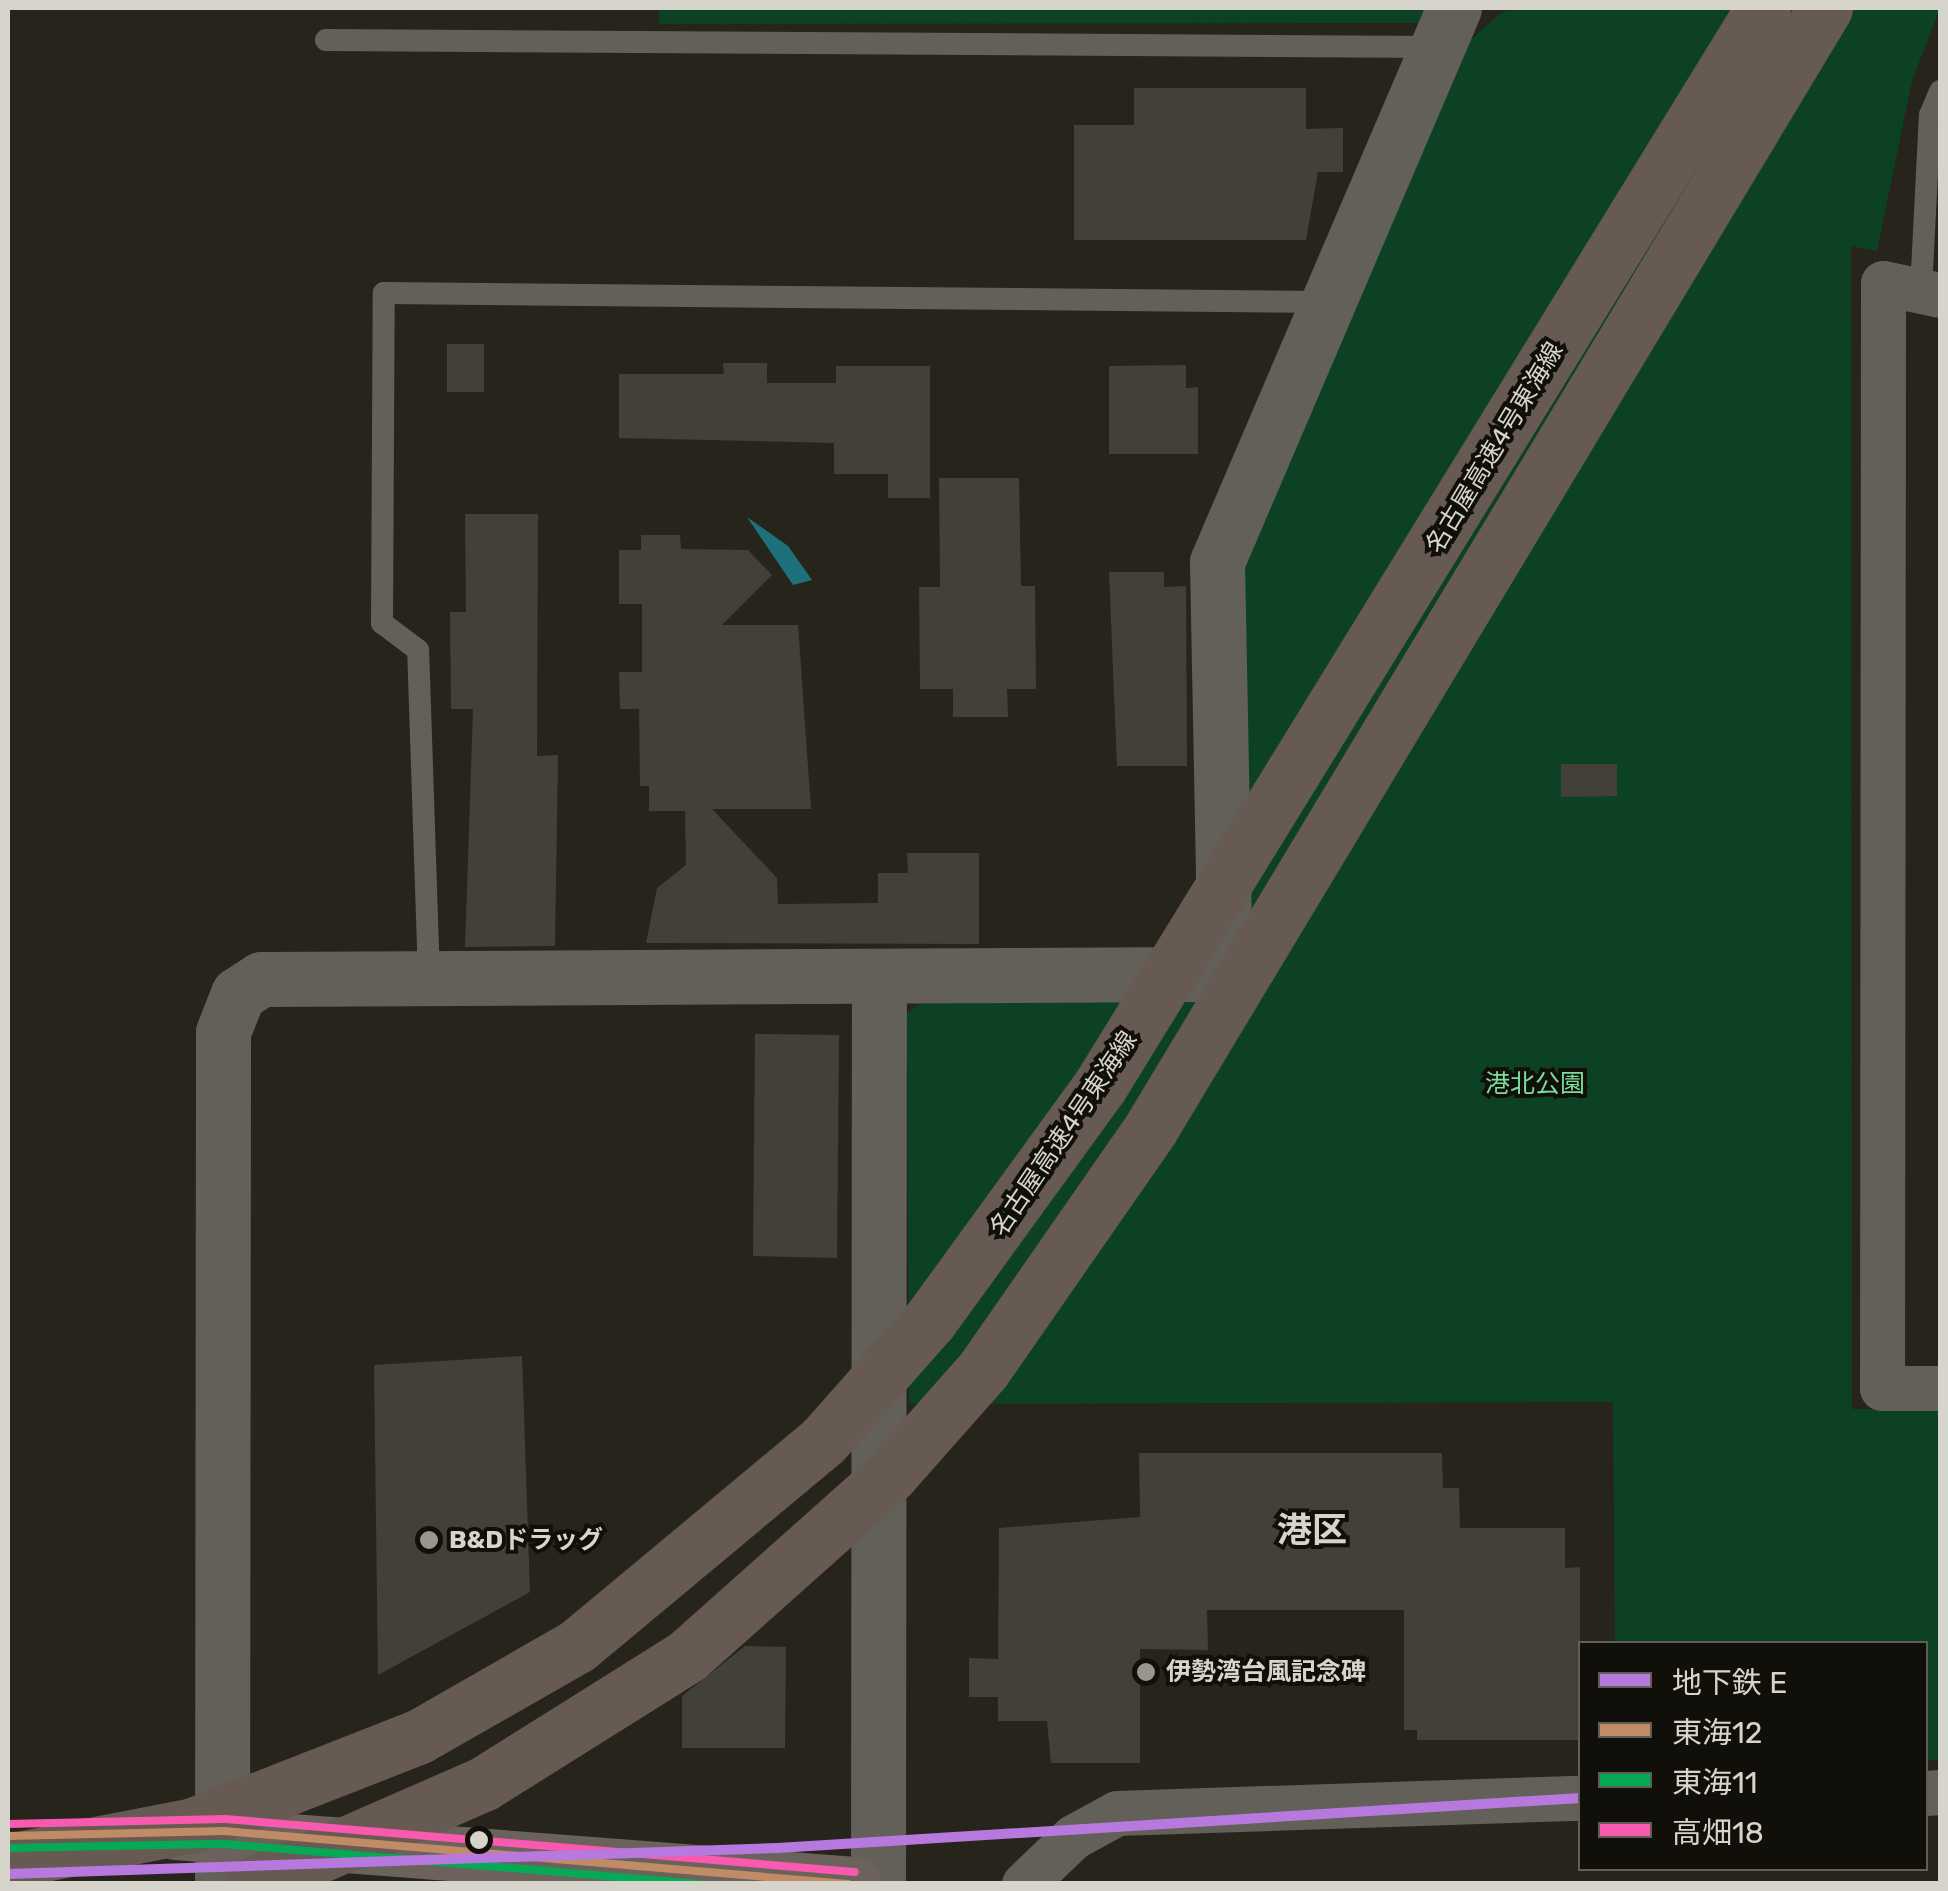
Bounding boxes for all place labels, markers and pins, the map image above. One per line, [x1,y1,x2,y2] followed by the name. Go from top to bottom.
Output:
[449,1525,603,1555] place label: B&Dドラッグ
[418,1529,440,1551] marker: B&Dドラッグ
[1166,1657,1366,1687] place label: 伊勢湾台風記念碑
[1135,1661,1157,1683] marker: 伊勢湾台風記念碑
[469,1830,489,1850] unlabelled marker

